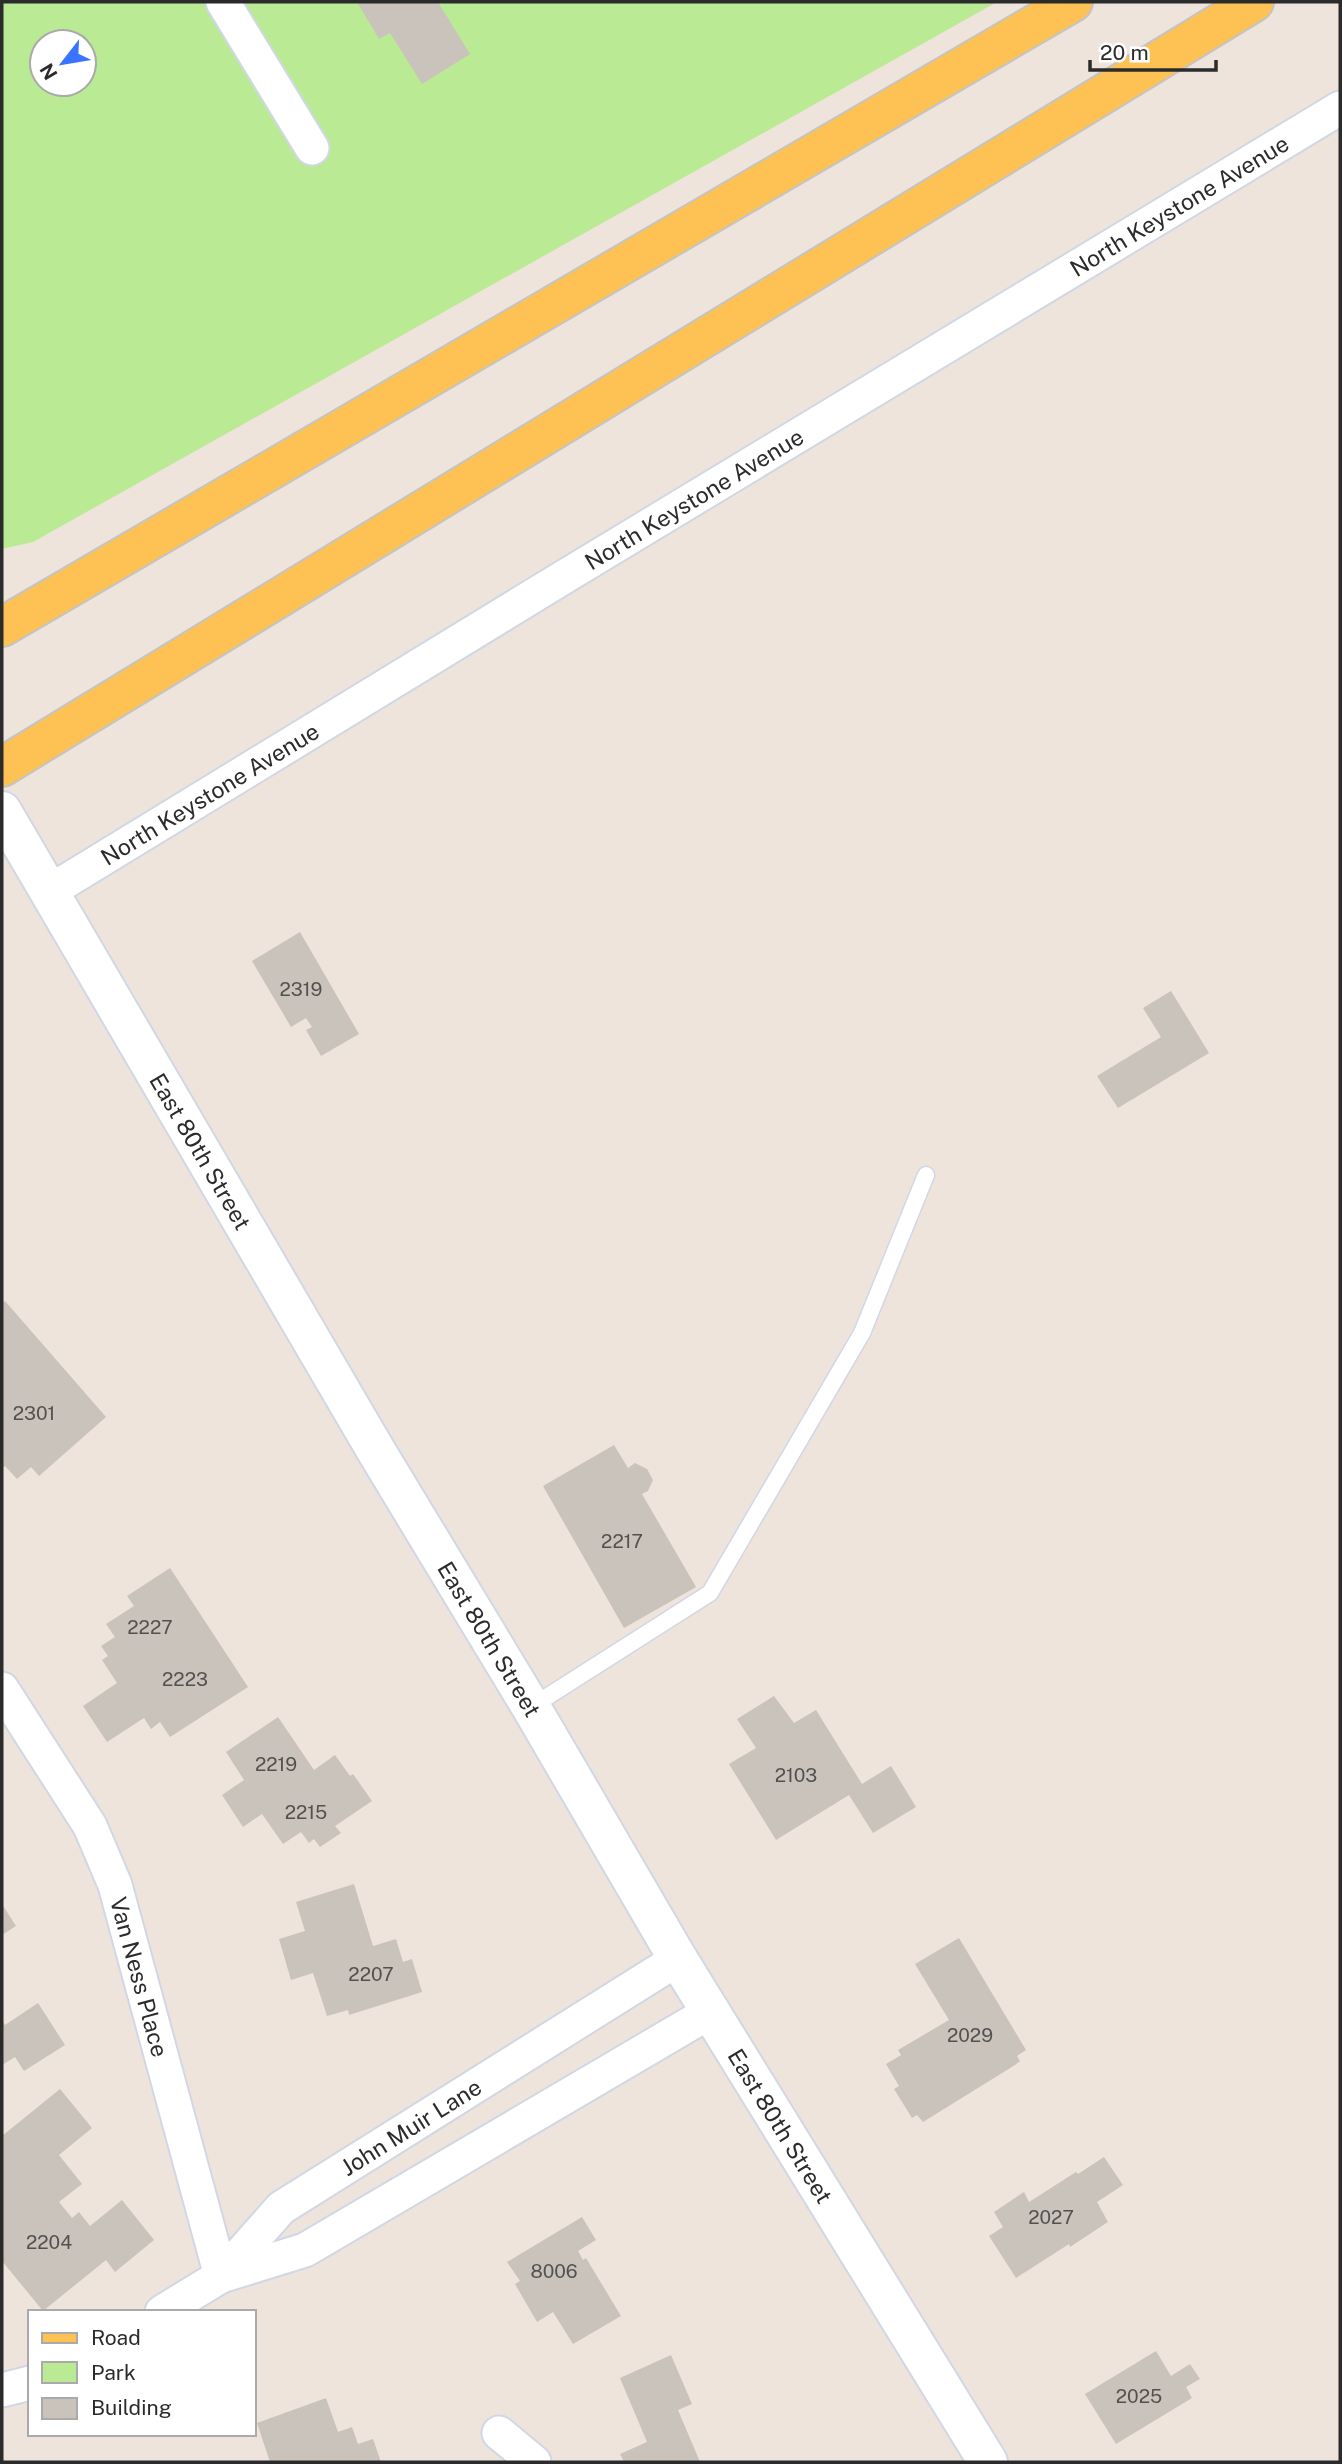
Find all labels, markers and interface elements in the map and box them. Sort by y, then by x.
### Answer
north arrow [28,28,98,98]
scale bar [1090,28,1216,72]
text: 20 m [1100,40,1149,65]
text: N [35,60,62,84]
street label: North Keystone Avenue [1065,129,1293,282]
street label: North Keystone Avenue [580,422,808,575]
street label: North Keystone Avenue [96,717,324,870]
house number: 2319 [280,978,322,1000]
street label: East 80th Street [145,1068,257,1234]
house number: 2301 [13,1402,55,1424]
house number: 2217 [601,1530,643,1552]
street label: East 80th Street [433,1556,547,1721]
house number: 2227 [127,1616,173,1638]
house number: 2223 [162,1668,208,1690]
house number: 2219 [255,1753,297,1775]
house number: 2103 [775,1764,817,1786]
house number: 2215 [285,1801,327,1823]
street label: Van Ness Place [105,1894,174,2060]
house number: 2207 [348,1963,394,1985]
house number: 2029 [947,2024,993,2046]
street label: East 80th Street [723,2043,838,2208]
street label: John Muir Lane [336,2073,486,2181]
house number: 2027 [1028,2206,1074,2228]
house number: 2204 [26,2231,72,2253]
house number: 8006 [530,2260,578,2282]
legend [28,2310,256,2436]
text: Road [91,2325,141,2350]
text: Park [91,2360,136,2385]
house number: 2025 [1116,2385,1162,2407]
text: Building [91,2395,172,2420]

